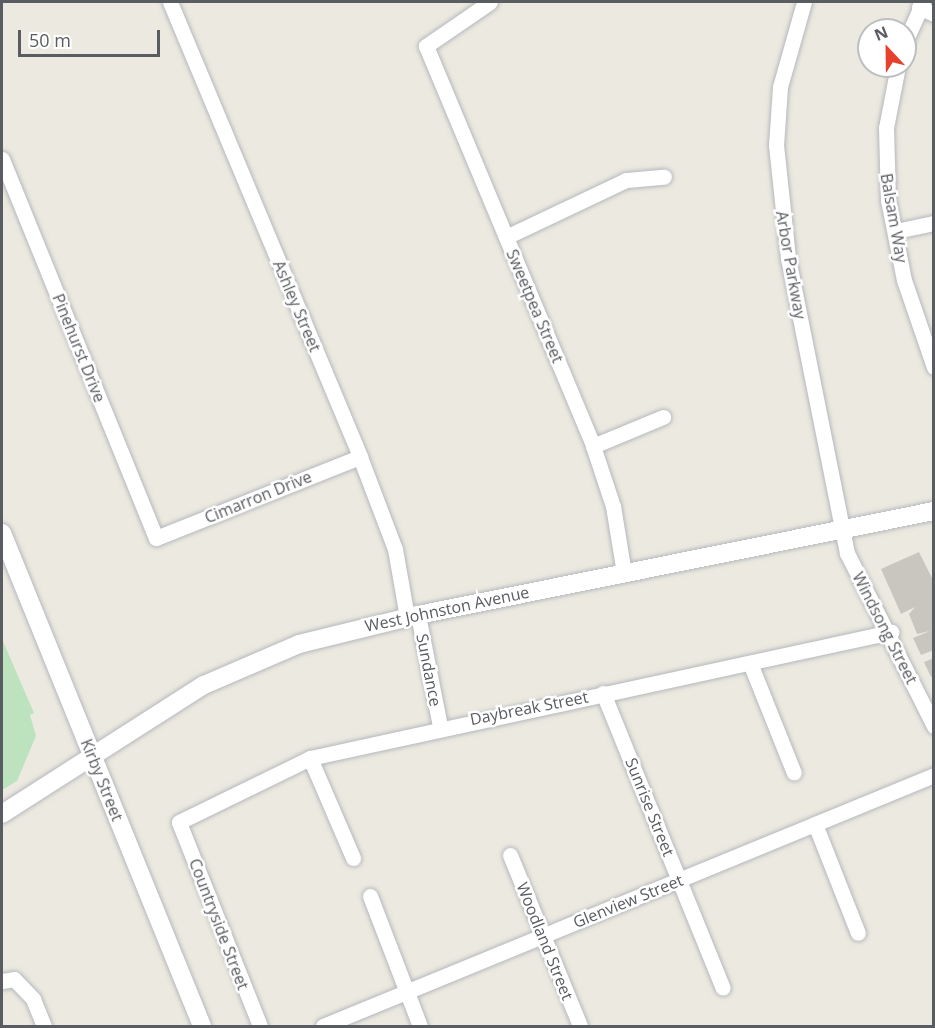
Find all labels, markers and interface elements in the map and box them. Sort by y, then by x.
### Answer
scale bar [21,18,164,56]
north arrow [857,18,917,78]
text: N [871,21,891,46]
text: 50 m [29,28,71,52]
street label: Balsam Way [877,172,911,264]
street label: Arbor Parkway [772,209,810,321]
street label: Sweetpea Street [502,246,568,366]
street label: Ashley Street [269,257,325,355]
street label: Pinehurst Drive [49,291,109,405]
street label: Cimarron Drive [202,467,314,527]
street label: Windsong Street [849,569,921,687]
street label: West Johnston Avenue [363,582,531,636]
street label: Sundance [413,632,445,708]
street label: Daybreak Street [468,687,590,729]
street label: Kirby Street [77,736,127,824]
street label: Sunrise Street [622,755,678,859]
street label: Countryside Street [185,856,253,992]
street label: Glenview Street [570,870,686,932]
street label: Woodland Street [513,879,577,1003]

